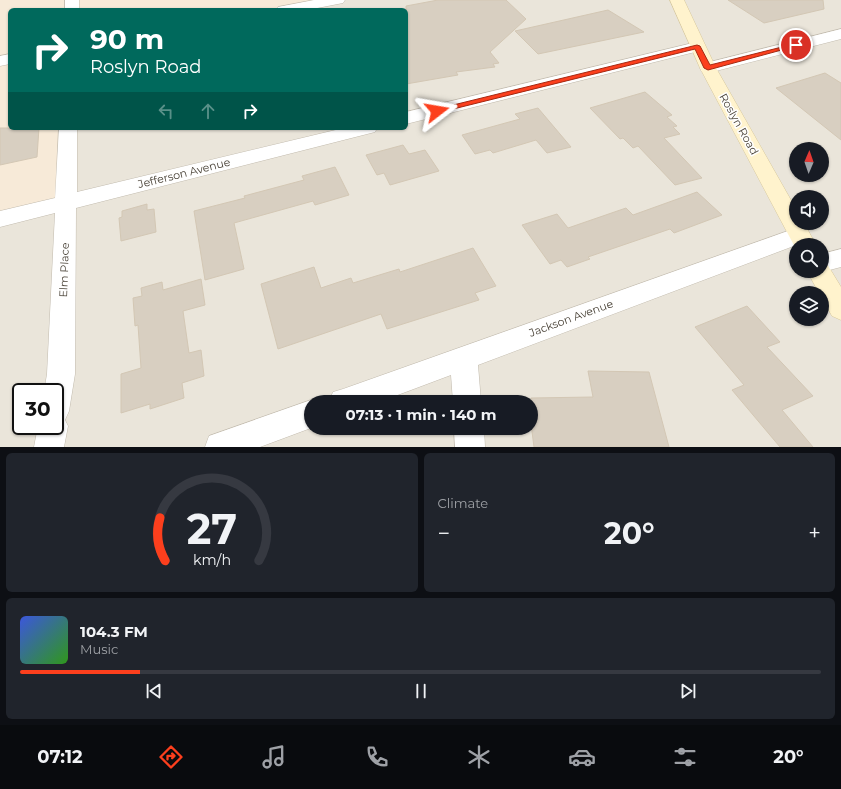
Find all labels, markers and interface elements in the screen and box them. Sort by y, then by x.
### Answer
text: 90 m [90,22,164,56]
icon: right [24,24,76,76]
pin [779,28,813,62]
icon: arrive [785,34,807,56]
text: Roslyn Road [90,56,202,78]
position arrow [416,90,458,132]
street label: Roslyn Road [716,91,762,157]
icon: left [155,100,177,122]
icon: ahead [197,100,219,122]
icon: right [239,100,261,122]
north arrow [789,142,829,182]
map controls [789,142,829,326]
street label: Jefferson Avenue [135,155,232,191]
button: sound [789,190,829,230]
button: search [789,238,829,278]
street label: Elm Place [56,242,72,298]
button: layers [789,286,829,326]
street label: Jackson Avenue [526,296,615,340]
speed limit sign: 30 [12,383,64,435]
text: 07:13 · 1 min · 140 m [346,405,496,424]
text: Climate [438,495,488,511]
text: 27 [187,503,237,553]
text: 20° [604,515,655,552]
text: − [438,520,450,547]
text: + [808,520,821,547]
text: km/h [193,550,231,568]
text: 104.3 FM [80,622,148,641]
text: Music [80,641,118,657]
icon: previous [143,680,165,702]
icon: pause [410,680,432,702]
icon: next [677,680,699,702]
icon: directions [157,743,185,771]
icon: music [260,743,288,771]
icon: phone [363,743,391,771]
icon: climate [465,743,493,771]
icon: car [568,743,596,771]
icon: filters [671,743,699,771]
text: 07:12 [37,746,83,768]
text: 20° [773,746,804,768]

